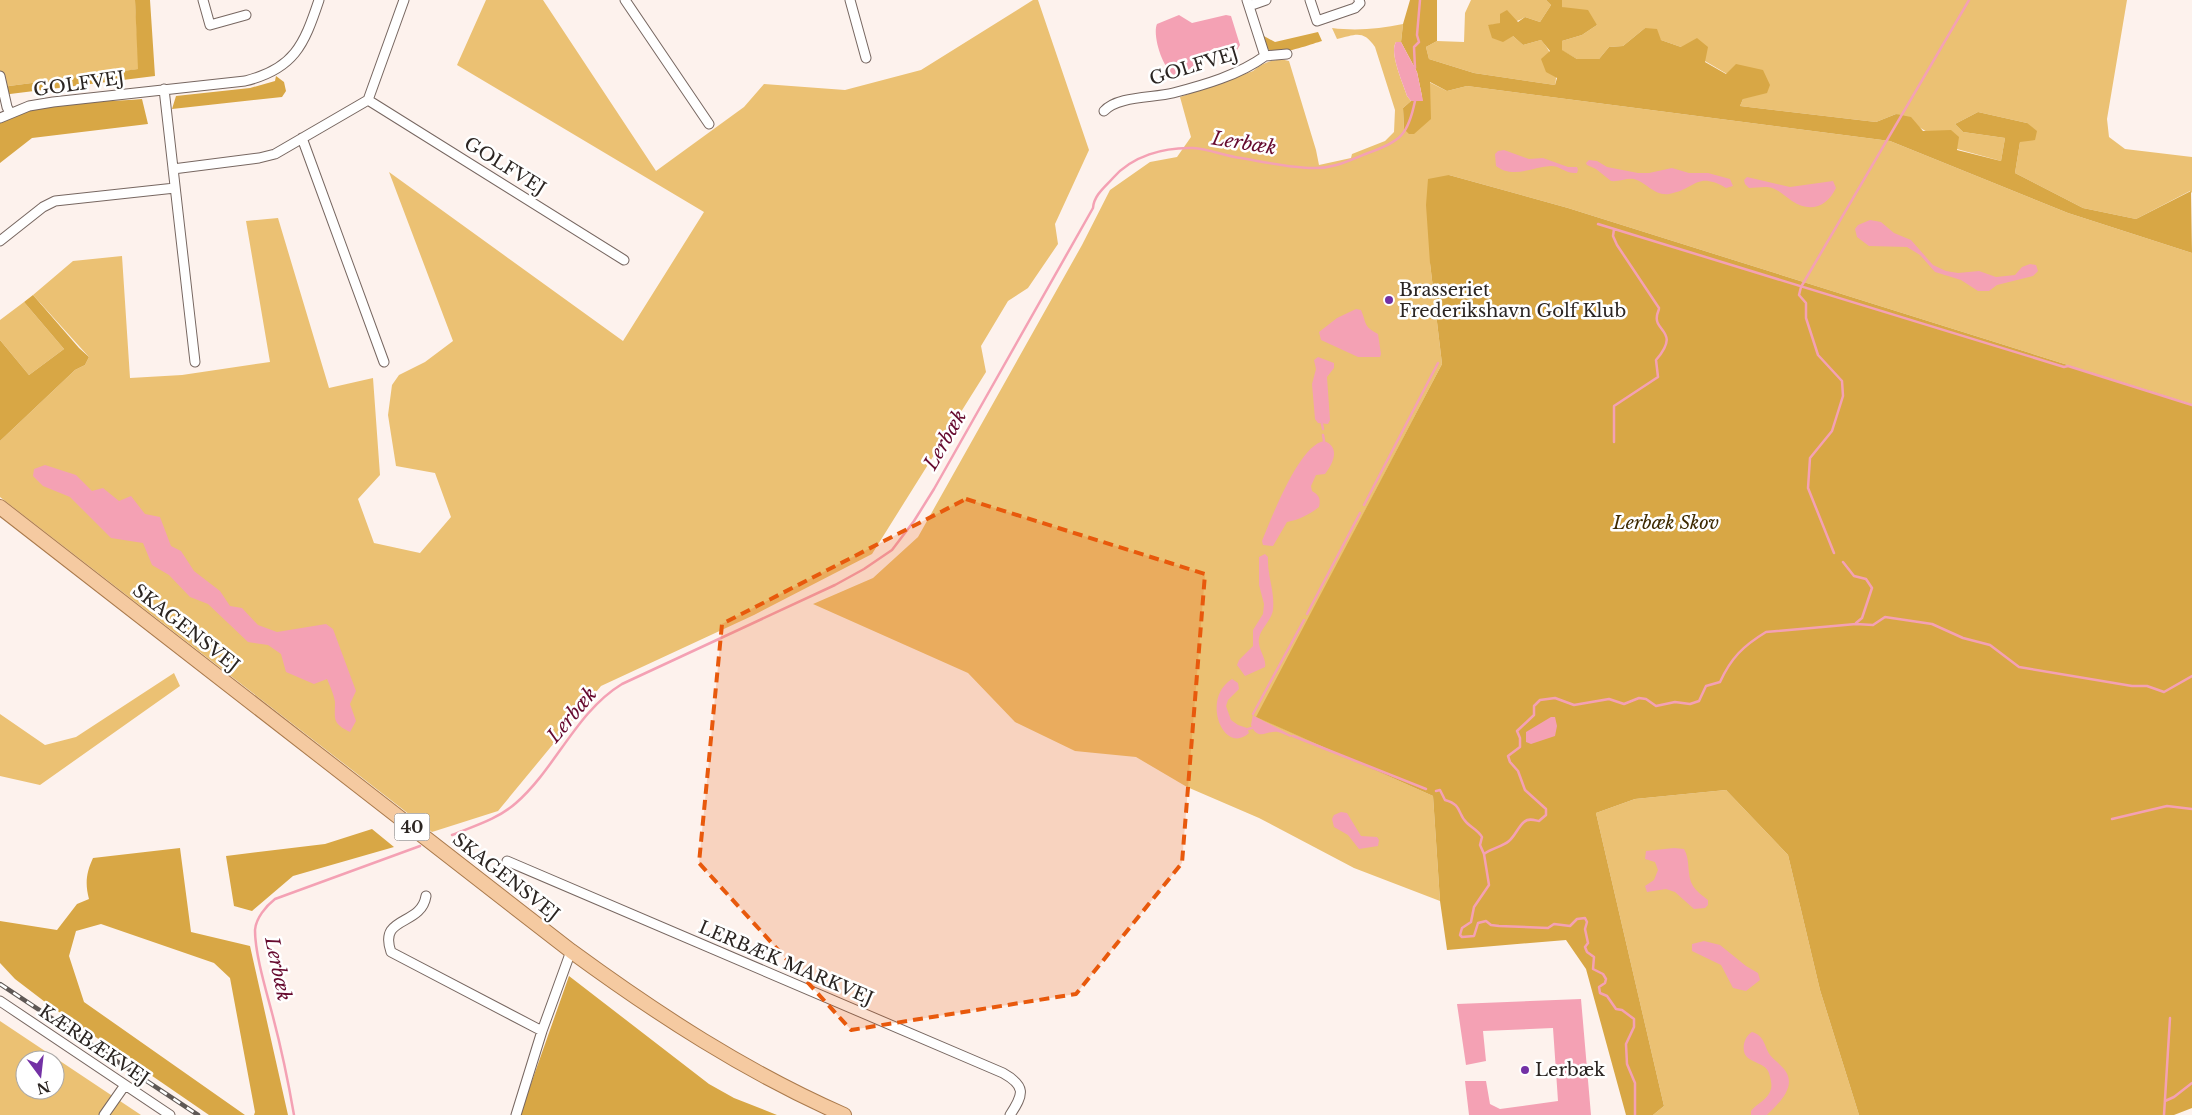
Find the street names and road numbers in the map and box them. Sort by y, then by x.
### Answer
street label: GOLFVEJ [1147,42,1241,90]
street label: GOLFVEJ [32,67,126,101]
street label: GOLFVEJ [460,132,550,200]
street label: SKAGENSVEJ [128,579,244,677]
road number: 40 [394,814,430,840]
street label: SKAGENSVEJ [448,828,564,926]
street label: LERBÆK MARKVEJ [695,916,877,1010]
street label: KÆRBÆKVEJ [35,1000,153,1090]

